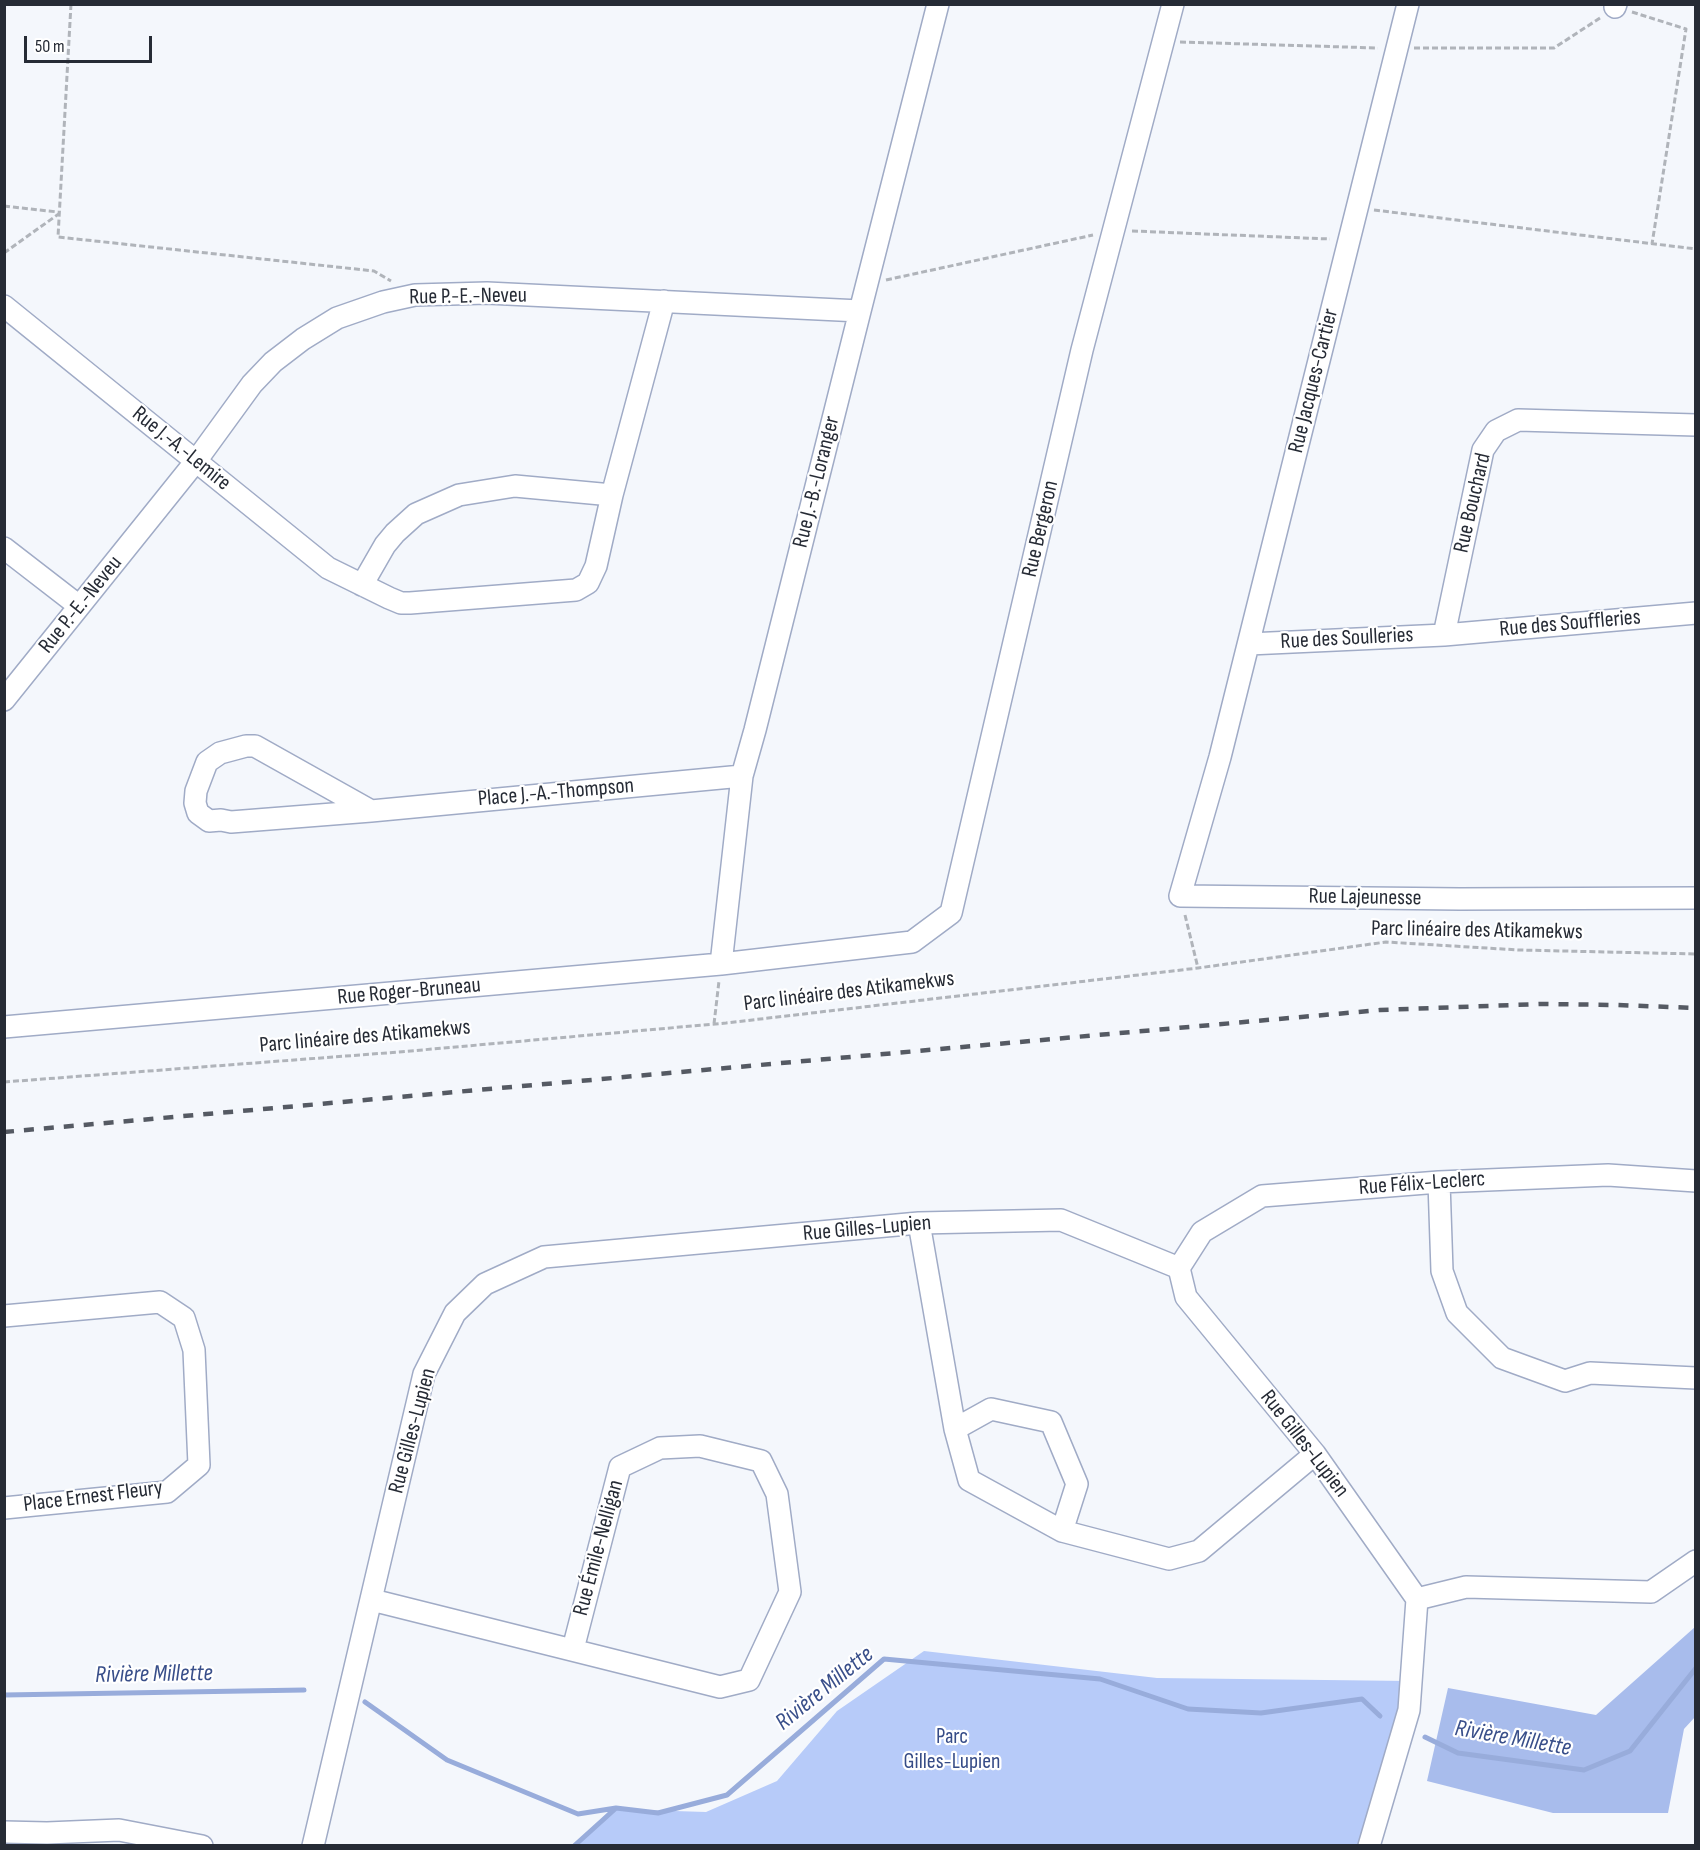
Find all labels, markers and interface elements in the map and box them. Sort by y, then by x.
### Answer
scale bar [27,24,154,62]
text: 50 m [35,36,65,57]
street label: Rue P.-E.-Neveu [409,283,527,311]
street label: Rue Jacques-Cartier [1283,306,1345,456]
street label: Rue J.-A.-Lemire [126,401,236,497]
street label: Rue J.-B.-Loranger [788,413,846,551]
street label: Rue Bouchard [1449,451,1497,555]
street label: Rue Bergeron [1017,478,1065,580]
street label: Rue P.-E.-Neveu [34,551,128,659]
street label: Rue des Souffleries [1498,605,1642,643]
street label: Rue des Soulleries [1280,622,1414,656]
street label: Place J.-A.-Thompson [477,773,635,813]
street label: Rue Lajeunesse [1308,884,1422,912]
street label: Parc linéaire des Atikamekws [1371,916,1583,946]
street label: Parc linéaire des Atikamekws [742,966,956,1018]
street label: Rue Roger-Bruneau [336,973,482,1011]
street label: Parc linéaire des Atikamekws [258,1015,472,1059]
street label: Rue Félix-Leclerc [1358,1166,1486,1202]
street label: Rue Gilles-Lupien [802,1210,932,1248]
street label: Rue Gilles-Lupien [384,1365,442,1497]
street label: Rue Gilles-Lupien [1254,1385,1354,1503]
street label: Place Ernest Fleury [22,1475,164,1519]
street label: Rue Émile-Nelligan [568,1477,630,1619]
water label: Rivière Millette [770,1641,880,1737]
water label: Rivière Millette [95,1660,213,1690]
water label: Rivière Millette [1453,1715,1573,1763]
park label: Parc Gilles-Lupien [904,1724,1000,1776]

